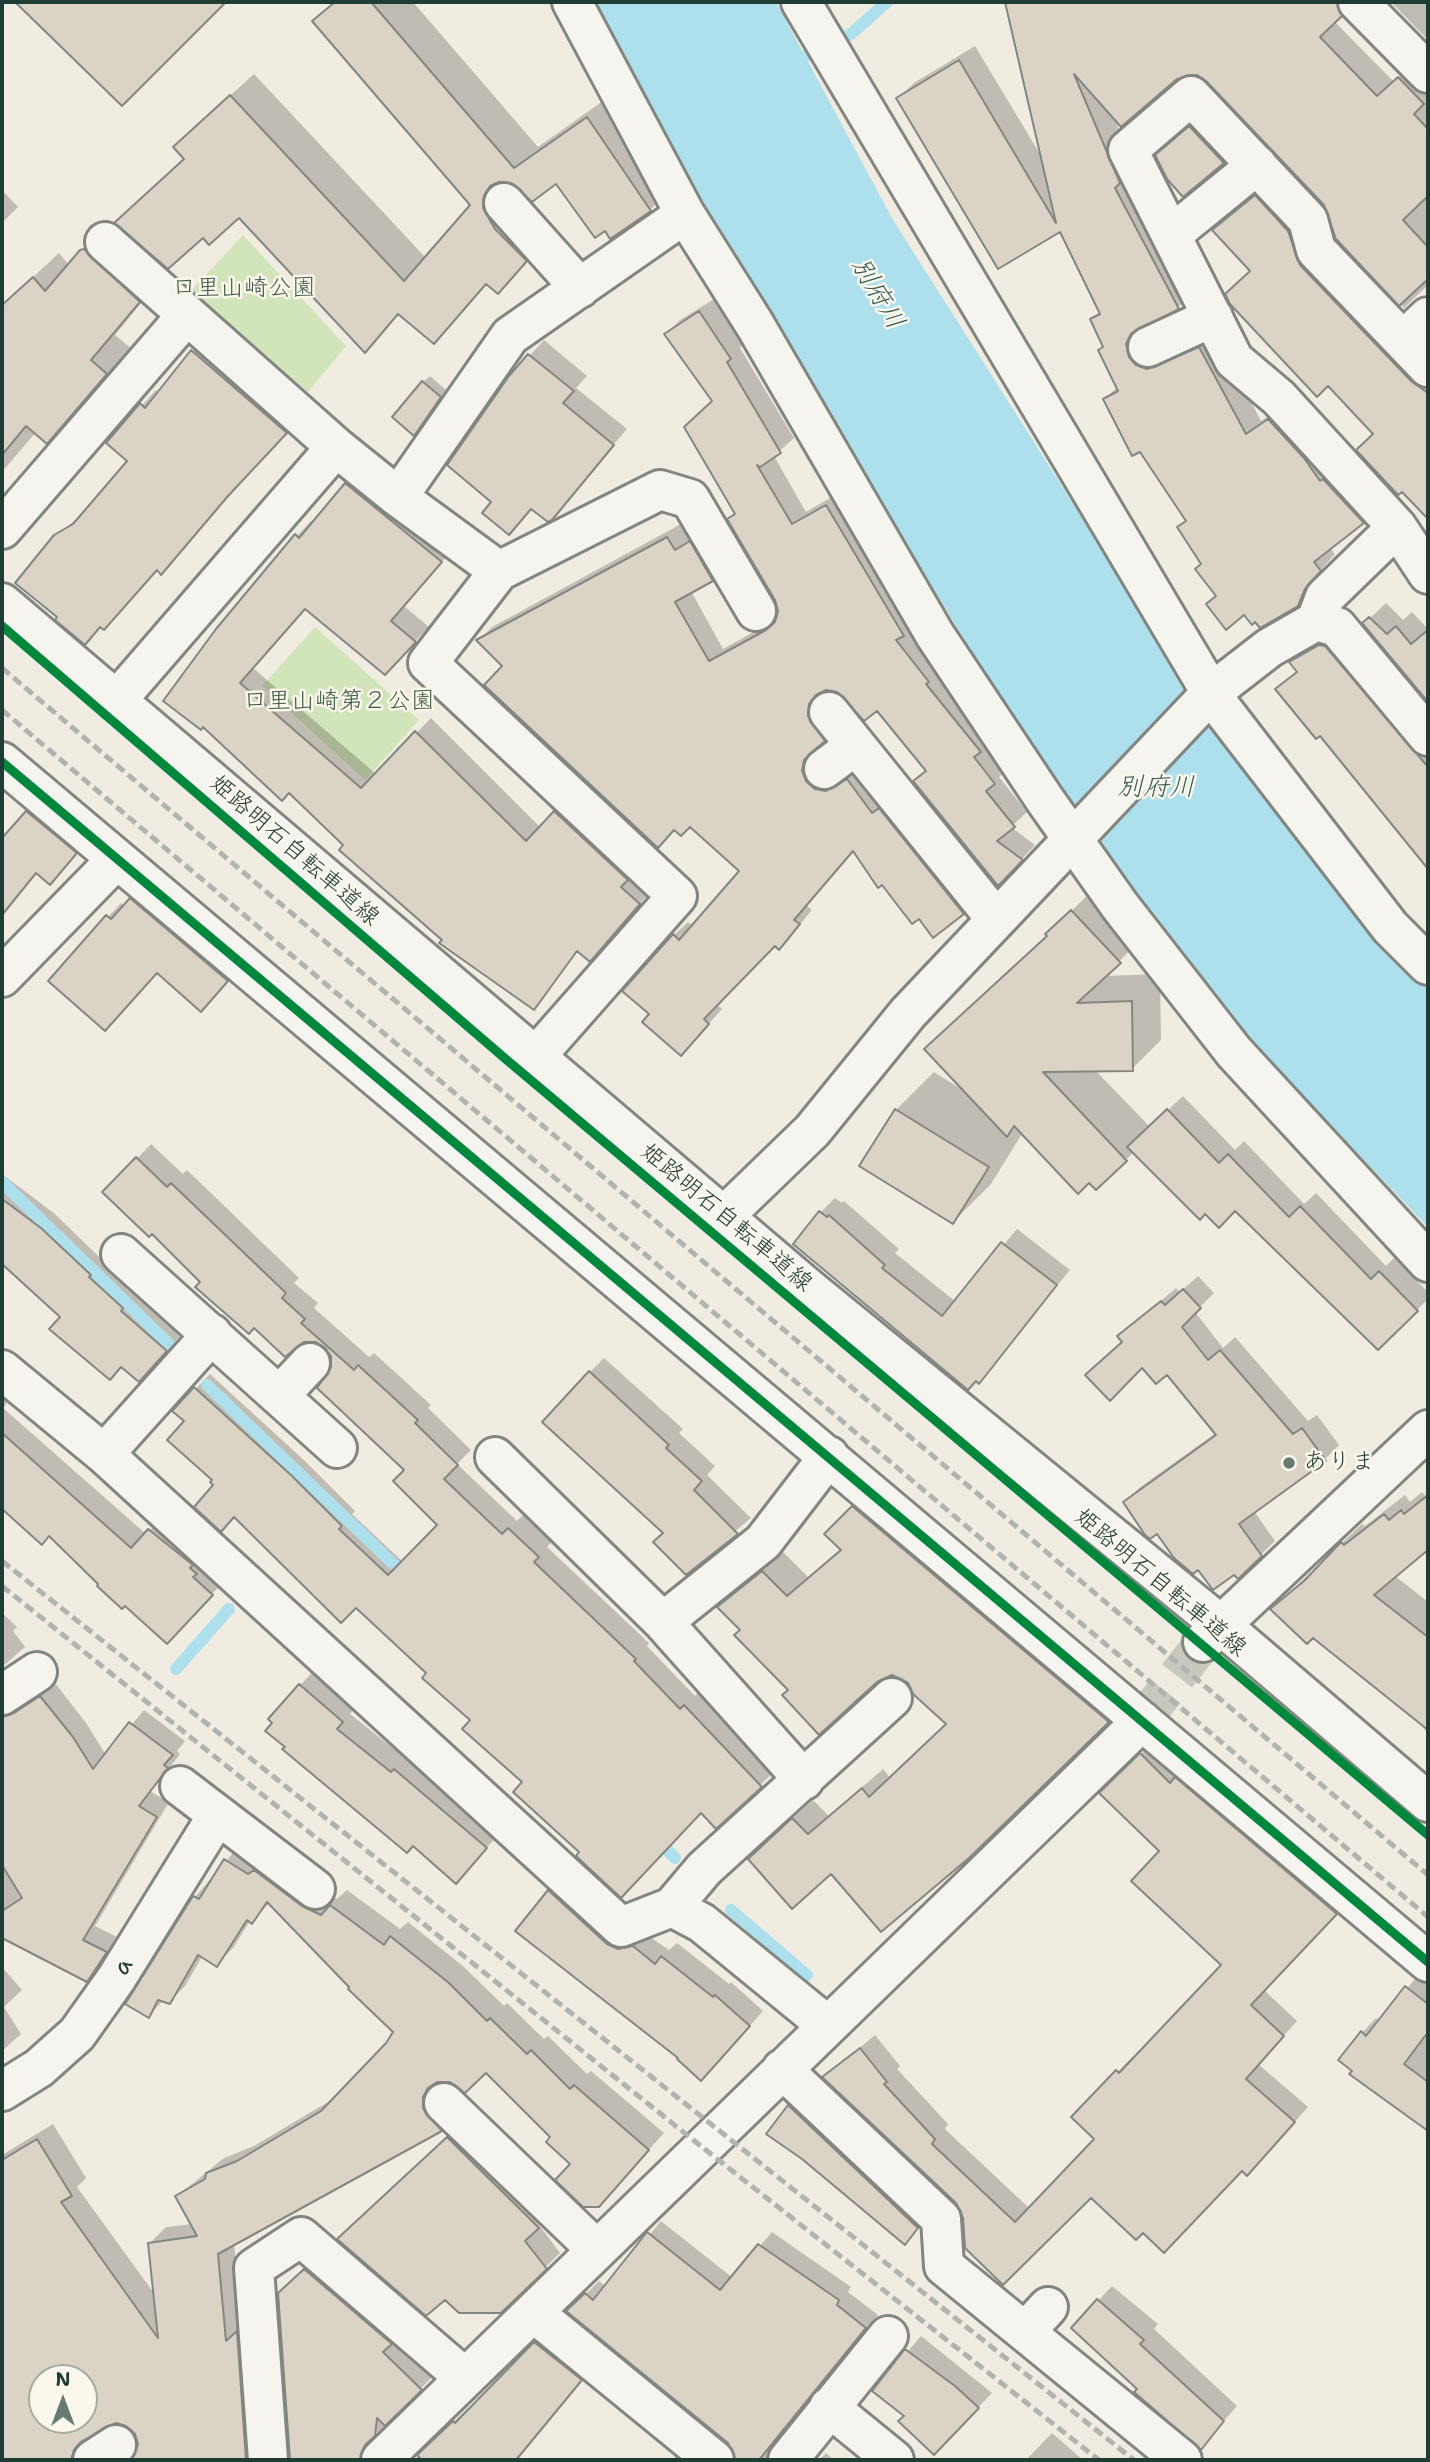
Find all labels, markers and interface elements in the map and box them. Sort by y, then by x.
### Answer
water label: 別府川 [844,253,910,335]
park label: 口里山崎公園 [172,275,316,303]
park label: 口里山崎第２公園 [243,688,435,716]
street label: 姫路明石自転車道線 [203,769,385,933]
water label: 別府川 [1117,772,1195,804]
street label: 姫路明石自転車道線 [634,1138,818,1298]
place label: ありま [1303,1449,1375,1477]
marker: ありま [1281,1455,1297,1471]
street label: 姫路明石自転車道線 [1068,1503,1252,1663]
street label: a [108,1953,140,1981]
north arrow [28,2364,98,2434]
text: N [55,2367,71,2392]

